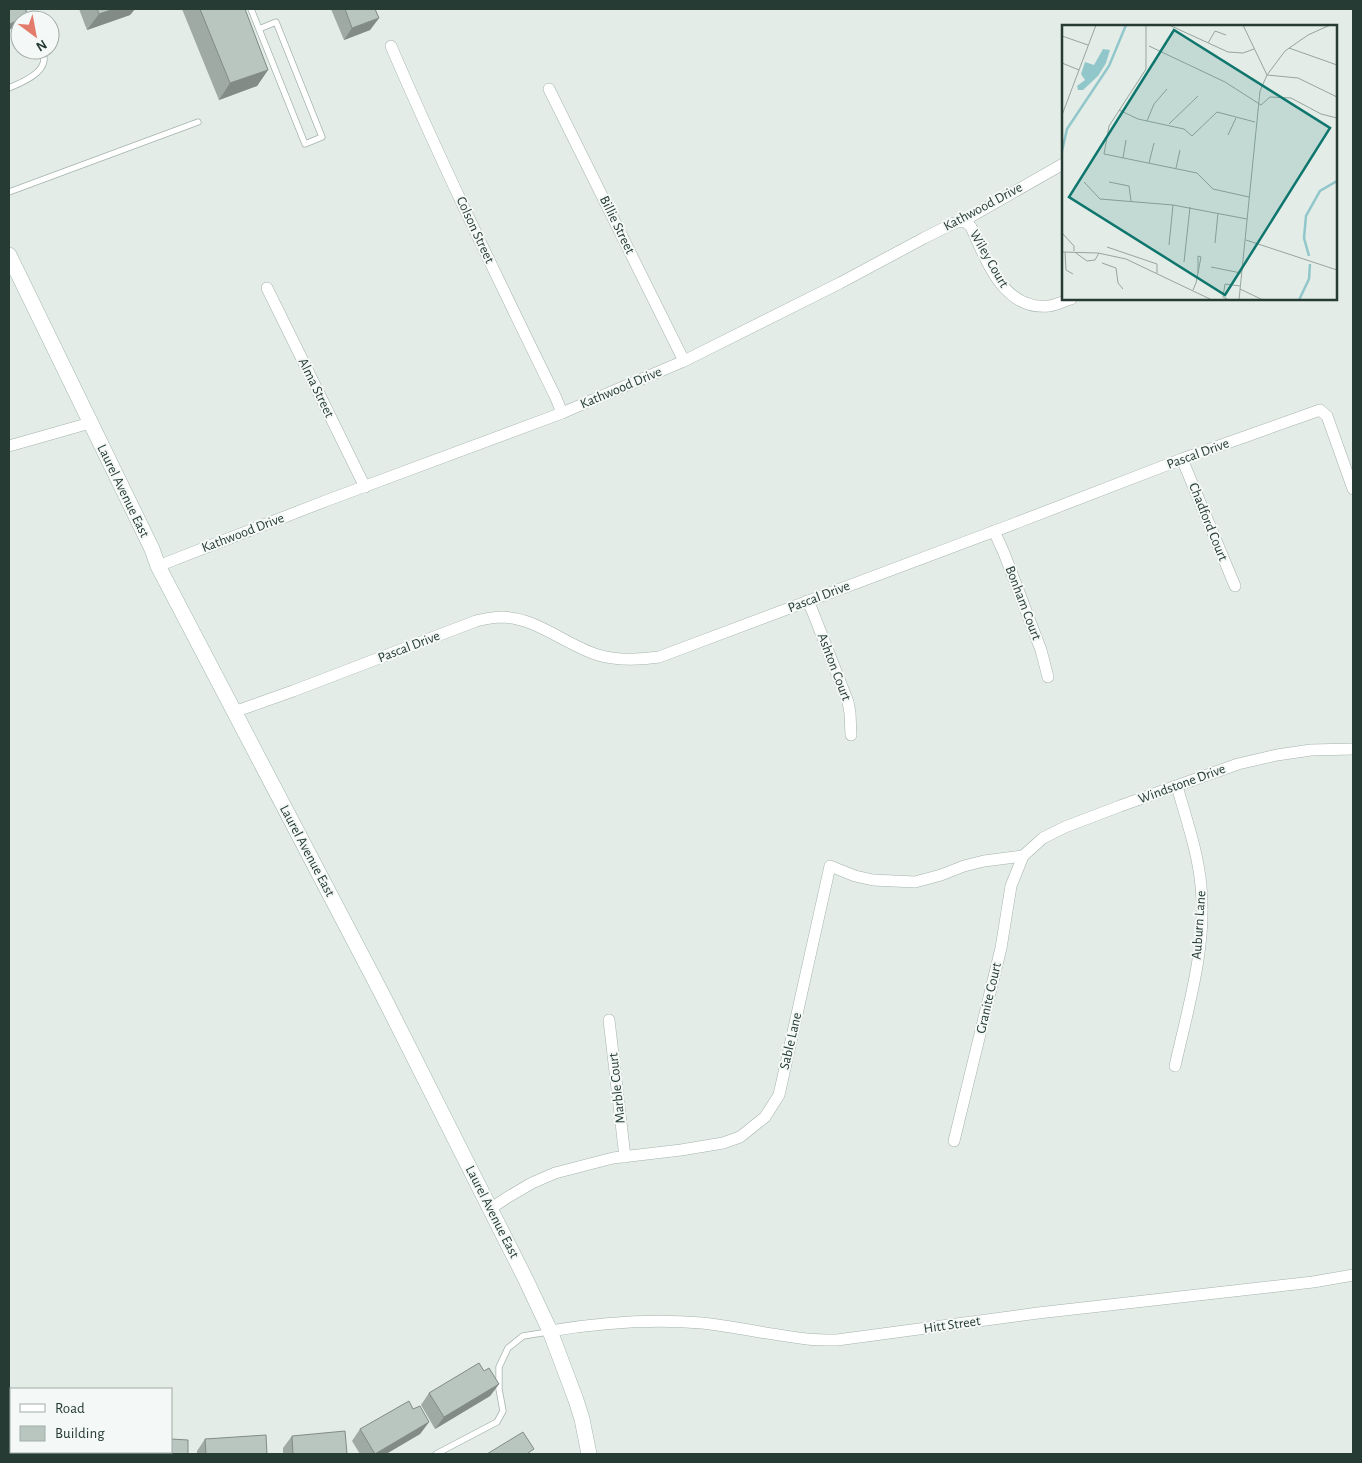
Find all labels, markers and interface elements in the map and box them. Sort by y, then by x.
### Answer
north arrow [10,10,60,60]
inset map [1062,25,1337,300]
text: N [34,37,49,54]
street label: Kathwood Drive [941,180,1025,234]
street label: Billie Street [597,194,637,257]
street label: Colson Street [453,195,497,266]
street label: Wiley Court [967,228,1011,291]
street label: Alma Street [296,356,337,421]
street label: Kathwood Drive [578,365,664,411]
street label: Pascal Drive [1165,436,1231,472]
street label: Laurel Avenue East [94,442,152,540]
street label: Chadford Court [1186,481,1230,564]
street label: Kathwood Drive [200,511,286,555]
street label: Bonham Court [1002,564,1044,643]
street label: Pascal Drive [786,579,852,615]
street label: Pascal Drive [376,629,442,665]
street label: Ashton Court [815,631,853,703]
street label: Windstone Drive [1137,762,1227,806]
street label: Laurel Avenue East [277,803,337,900]
street label: Auburn Lane [1190,890,1208,960]
street label: Granite Court [974,961,1004,1035]
street label: Sable Lane [778,1011,804,1071]
street label: Marble Court [606,1051,628,1124]
street label: Laurel Avenue East [463,1163,522,1261]
street label: Hitt Street [923,1314,982,1336]
legend [10,1388,172,1453]
text: Road [55,1401,85,1416]
text: Building [55,1426,105,1441]

